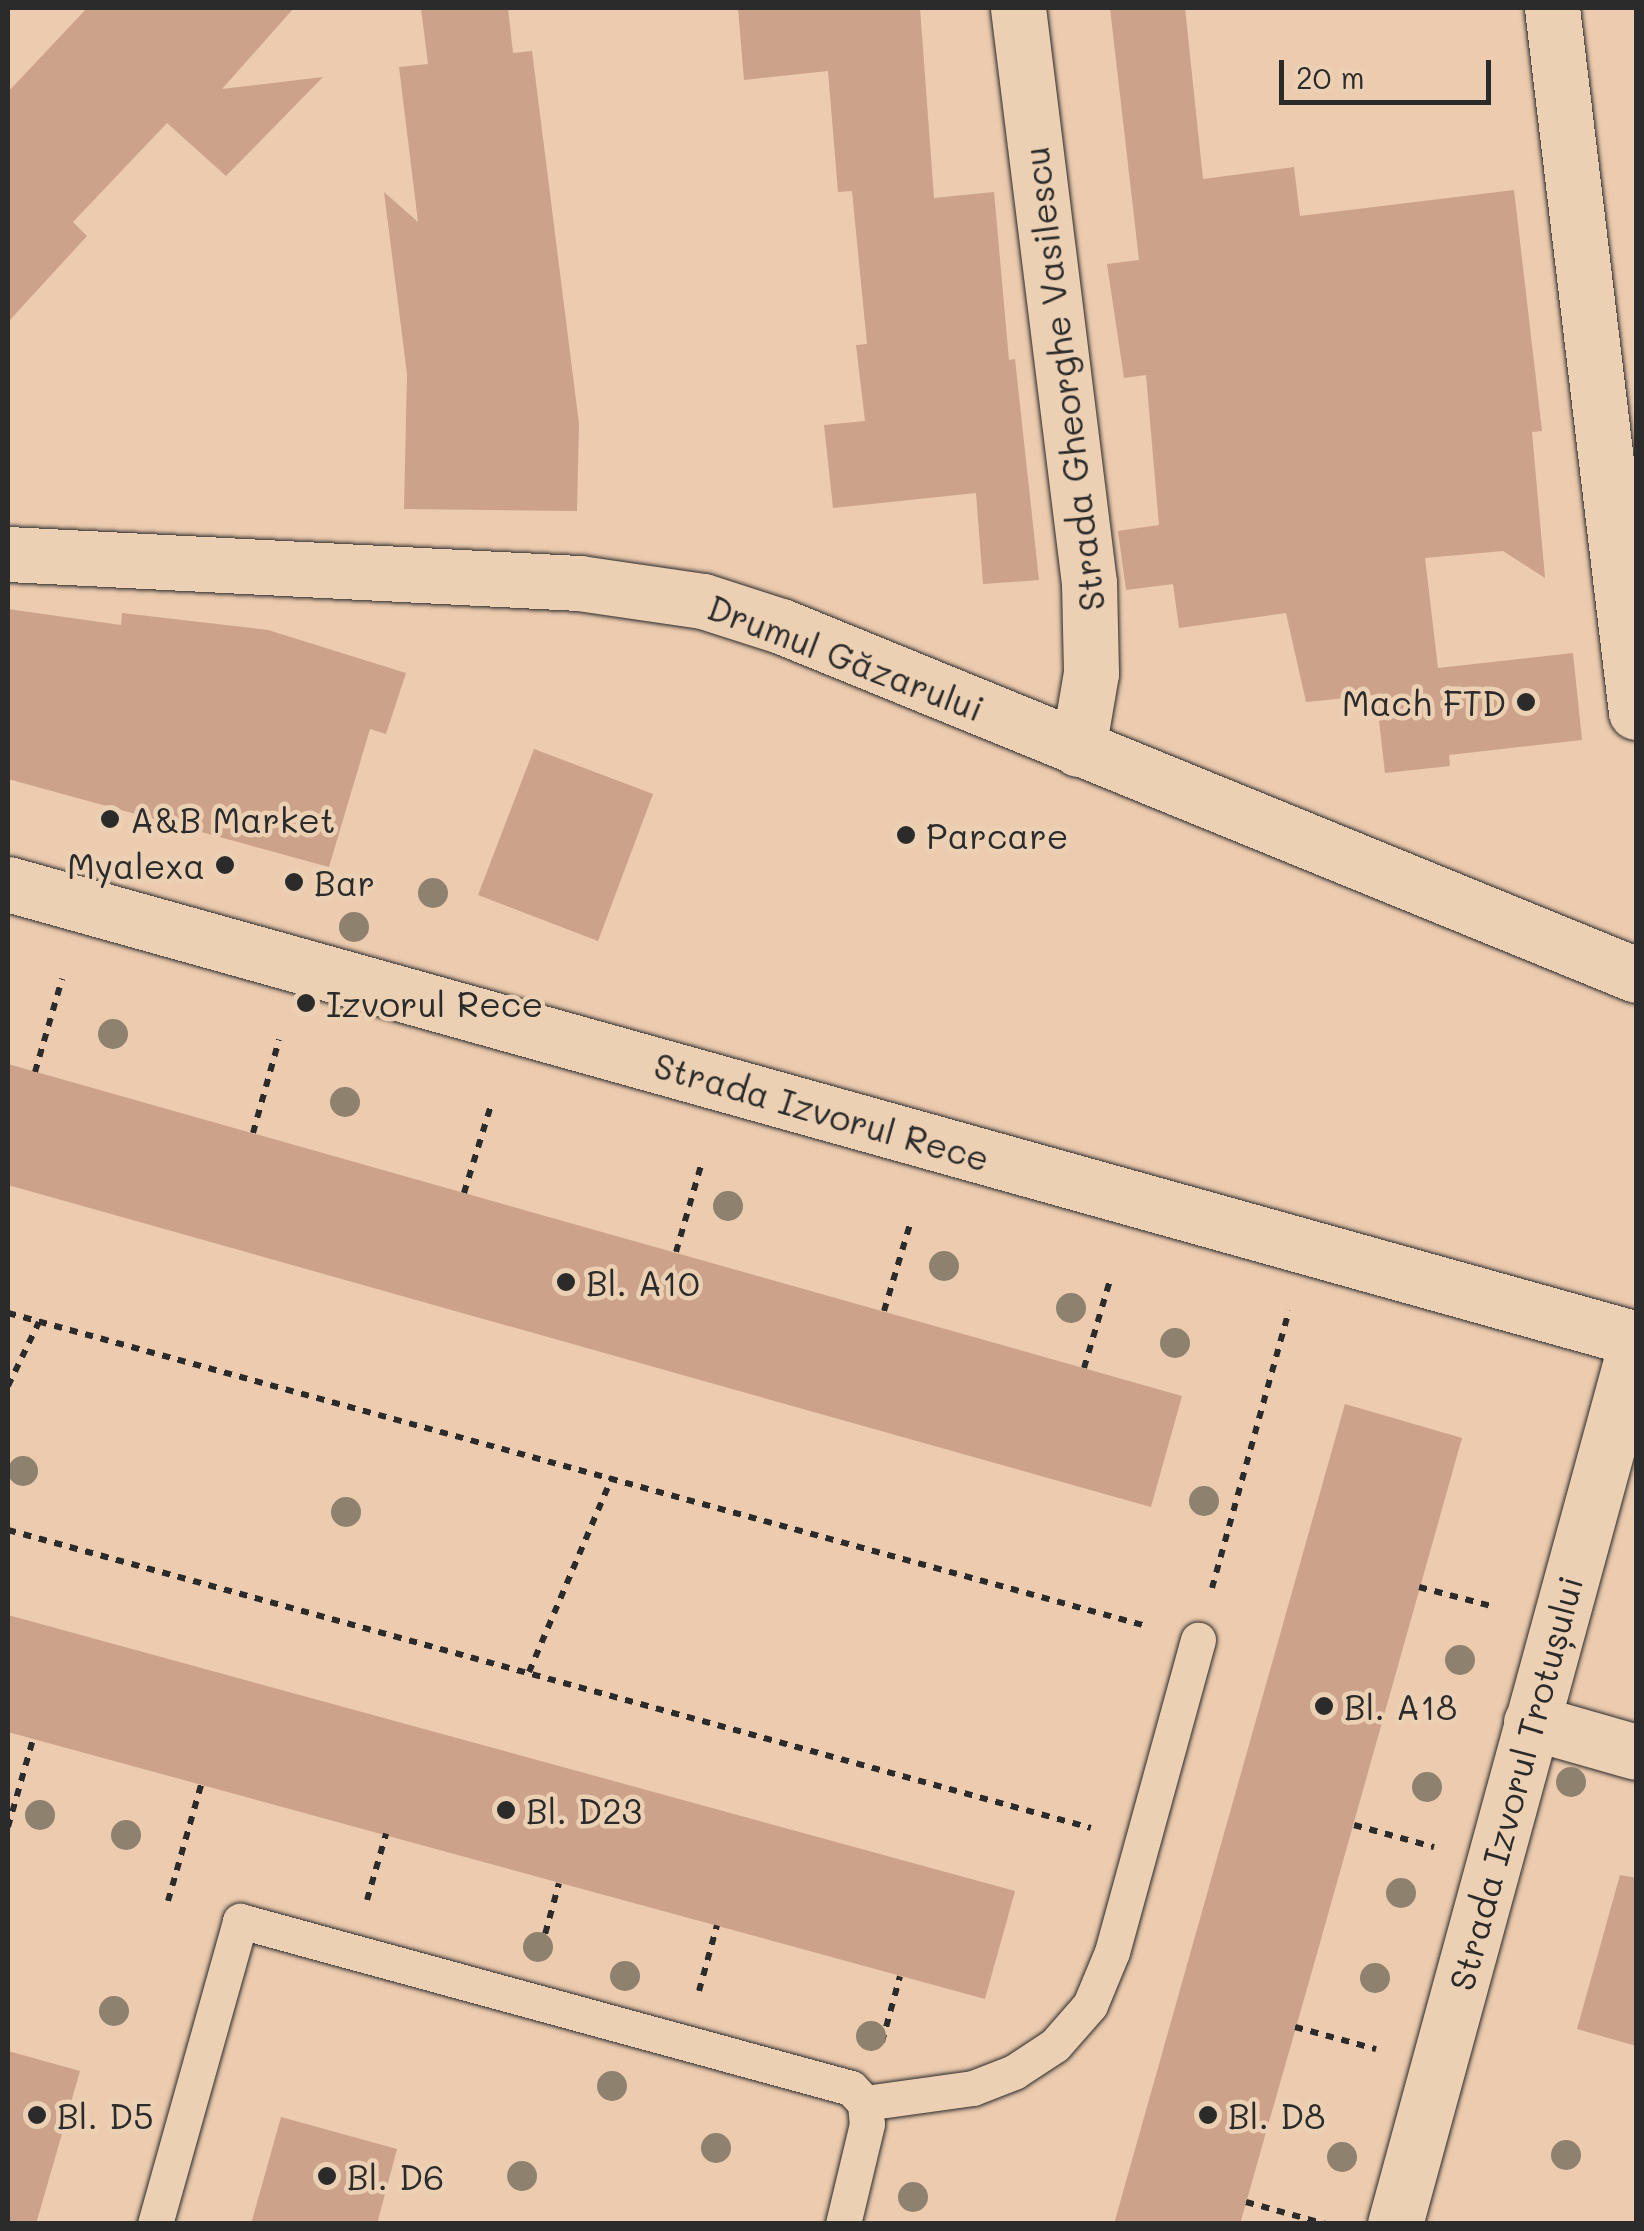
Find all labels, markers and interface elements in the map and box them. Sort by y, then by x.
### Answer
scale bar [1284,40,1496,102]
text: 20 m [1296,57,1365,97]
street label: Strada Gheorghe Vasilescu [1014,144,1112,614]
street label: Drumul Găzarului [702,585,990,729]
place label: Mach FTD [1342,681,1506,723]
marker: Mach FTD [1515,691,1537,713]
place label: A&B Market [130,798,335,840]
marker: A&B Market [99,808,121,830]
place label: Parcare [926,814,1068,856]
marker: Parcare [895,824,917,846]
place label: Myalexa [67,844,205,886]
marker: Myalexa [214,854,236,876]
place label: Bar [314,861,375,903]
marker: Bar [283,871,305,893]
place label: Izvorul Rece [326,982,543,1024]
marker: Izvorul Rece [295,992,317,1014]
street label: Strada Izvorul Rece [650,1043,994,1179]
place label: Bl. A10 [586,1261,700,1303]
marker: Bl. A10 [555,1271,577,1293]
street label: Strada Izvorul Trotușului [1439,1571,1591,1995]
place label: Bl. A18 [1344,1685,1457,1727]
marker: Bl. A18 [1313,1695,1335,1717]
place label: Bl. D23 [526,1789,642,1831]
marker: Bl. D23 [495,1799,517,1821]
place label: Bl. D5 [57,2094,154,2136]
place label: Bl. D8 [1228,2094,1325,2136]
marker: Bl. D5 [26,2104,48,2126]
marker: Bl. D8 [1197,2104,1219,2126]
place label: Bl. D6 [347,2155,444,2197]
marker: Bl. D6 [316,2165,338,2187]

